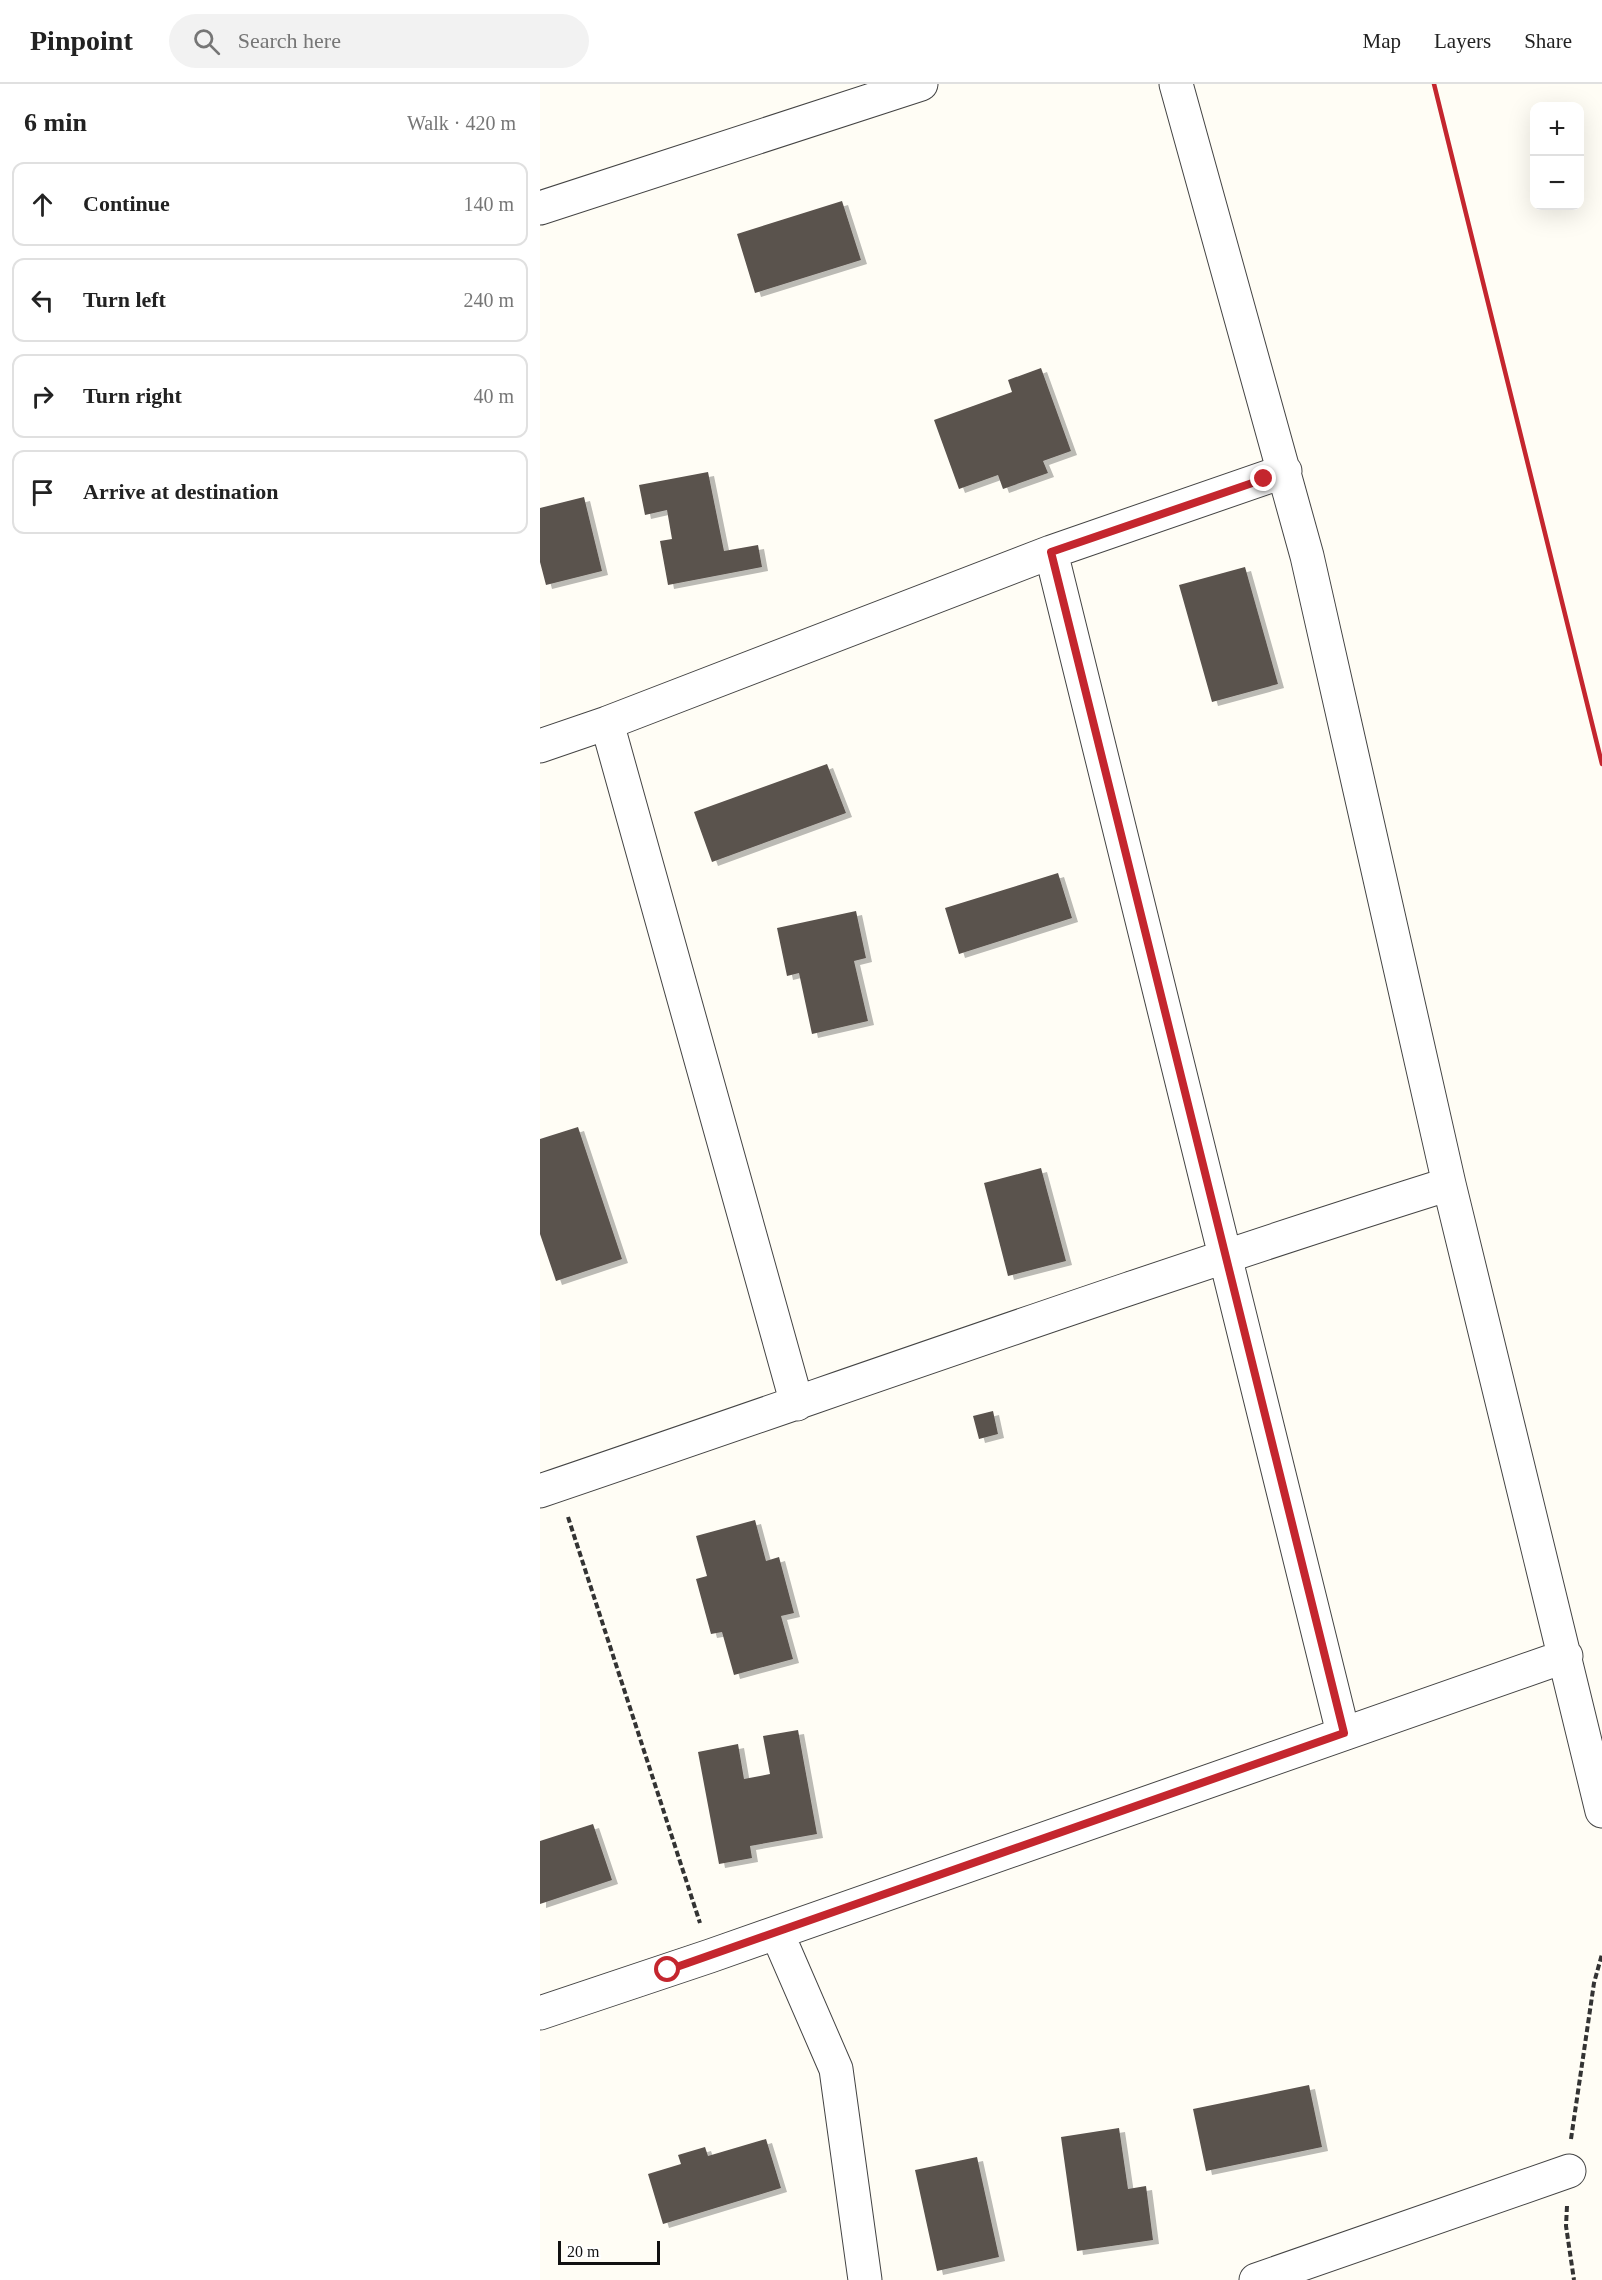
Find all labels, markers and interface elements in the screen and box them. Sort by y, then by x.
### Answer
search box [169,14,589,68]
text: Pinpoint [30,25,133,56]
icon: search [190,25,223,58]
text: Search here [238,28,341,53]
text: Map [1363,29,1401,53]
text: Layers [1434,29,1491,53]
text: Share [1524,29,1572,53]
map controls [1530,102,1584,210]
button: + [1530,102,1584,156]
text: 6 min [24,108,87,137]
text: Walk · 420 m [407,112,516,134]
button: − [1530,156,1584,210]
icon: ahead [26,188,59,221]
text: Continue [83,191,170,216]
text: 140 m [463,193,514,215]
icon: left [26,284,59,317]
text: Turn left [83,287,166,312]
text: 240 m [463,289,514,311]
icon: right [26,380,59,413]
text: Turn right [83,383,182,408]
text: 40 m [473,385,514,407]
route end [1250,465,1276,491]
icon: arrive [26,476,59,509]
text: Arrive at destination [83,479,279,504]
route start [654,1956,680,1982]
scale bar [558,2238,660,2266]
text: 20 m [567,2243,599,2260]

